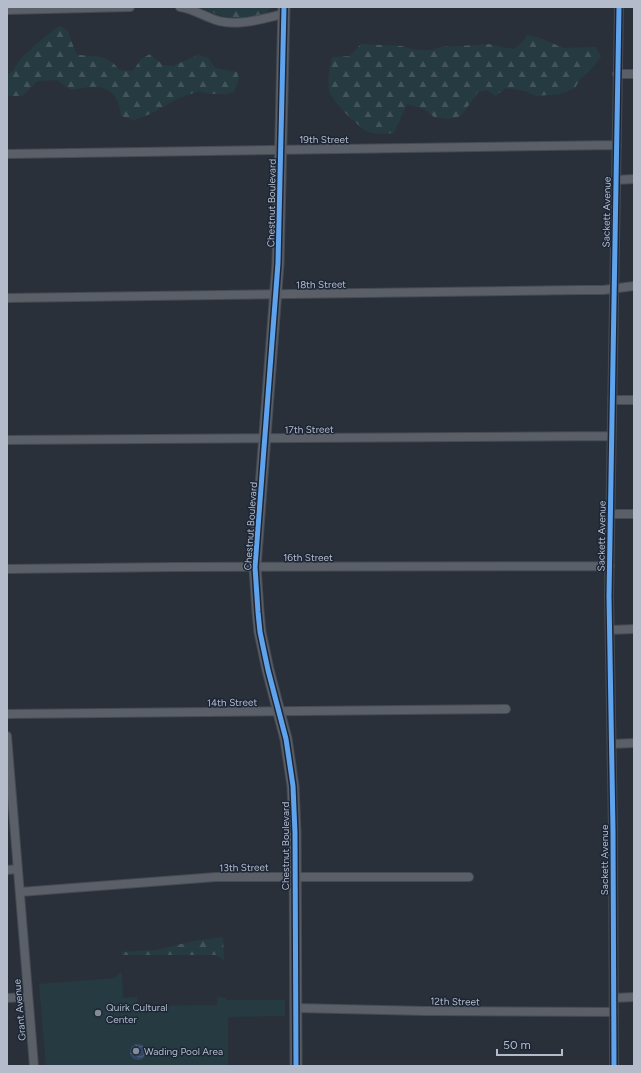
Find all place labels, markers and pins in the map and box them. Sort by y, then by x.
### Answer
place label: Quirk Cultural Center [106,1001,167,1026]
marker: Quirk Cultural Center [93,1008,103,1018]
place label: Wading Pool Area [144,1045,223,1058]
marker: Wading Pool Area [131,1046,141,1056]

